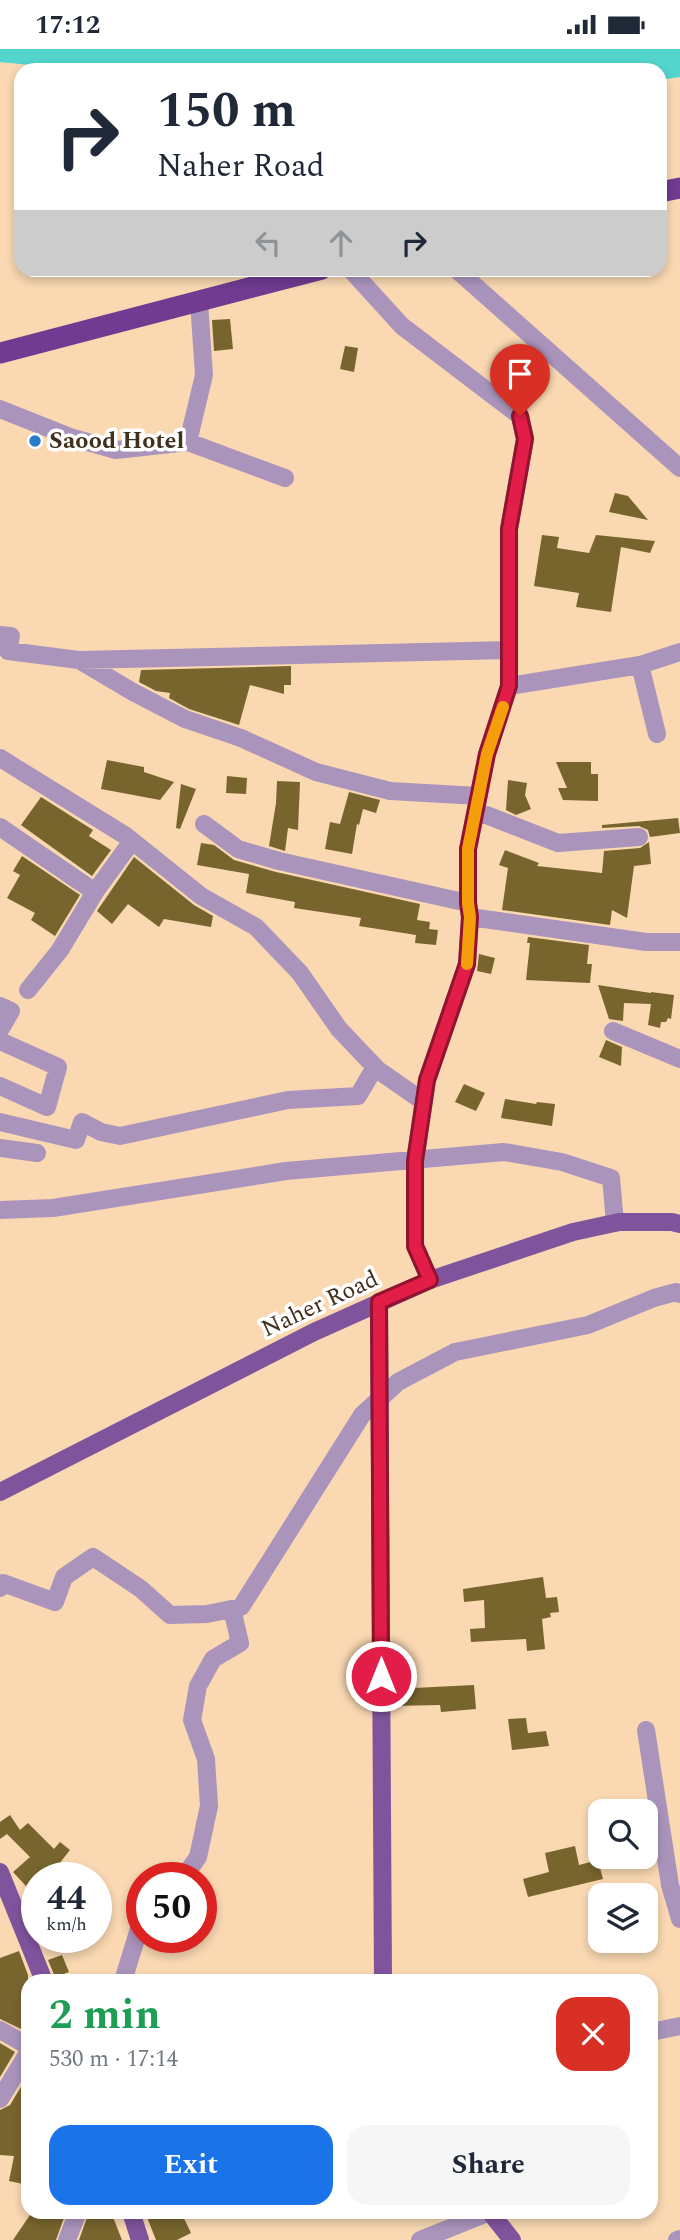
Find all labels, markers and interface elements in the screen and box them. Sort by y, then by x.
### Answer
text: 17:12 [35,5,100,45]
text: 150 m [157,74,296,149]
icon: right [42,91,133,182]
text: Naher Road [157,142,325,191]
icon: left [249,224,287,262]
icon: ahead [322,224,360,262]
icon: right [395,224,433,262]
pin [490,344,550,416]
icon: arrive [501,355,539,393]
place label: Saood Hotel [49,423,184,459]
marker: Saood Hotel [27,433,43,449]
street label: Naher Road [255,1261,385,1347]
position arrow [344,1639,418,1713]
map controls [588,1799,658,1953]
button: search [588,1799,658,1869]
speed limit sign: 50 [126,1862,217,1953]
text: 44 [47,1872,86,1925]
button: layers [588,1883,658,1953]
text: km/h [46,1911,87,1938]
text: 2 min [49,1984,161,2047]
button: close [556,1997,630,2071]
text: 530 m · 17:14 [49,2042,178,2077]
button: Exit [49,2125,333,2205]
button: Share [347,2125,630,2205]

